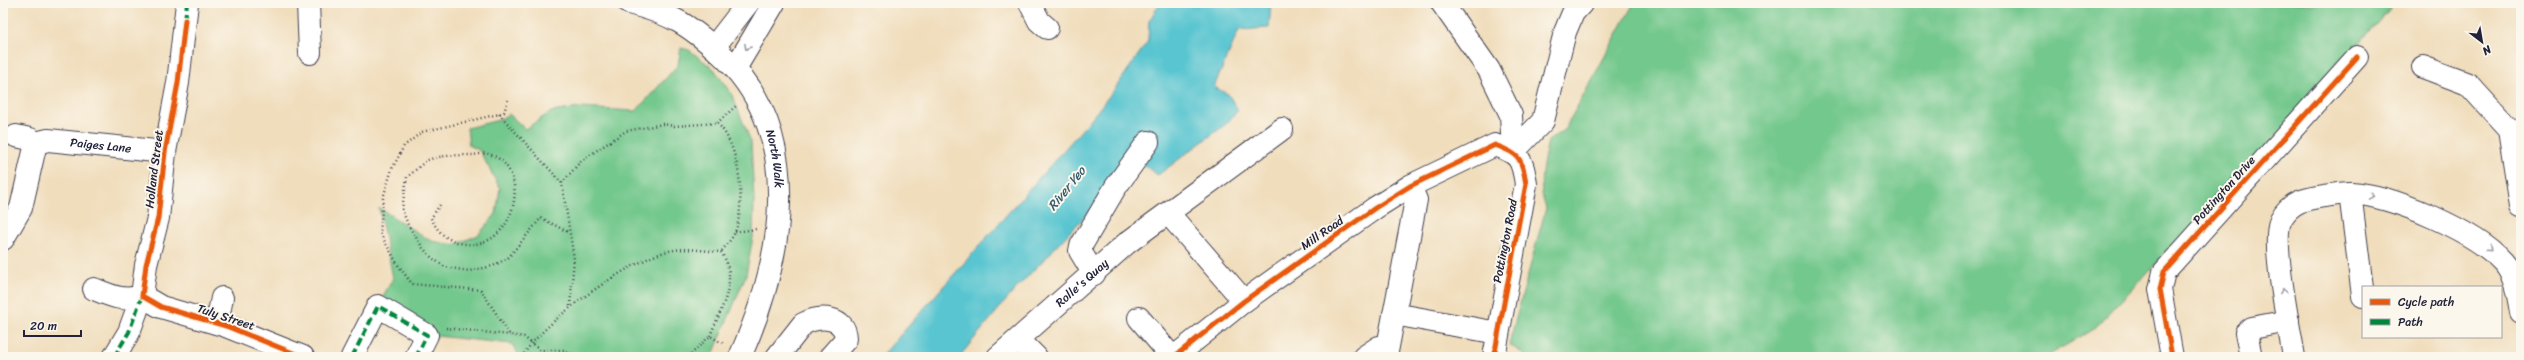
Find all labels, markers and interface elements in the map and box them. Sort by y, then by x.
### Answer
north arrow [2462,22,2502,62]
text: N [2478,40,2496,60]
one-way arrow [745,43,752,50]
street label: North Walk [759,126,790,189]
street label: Holland Street [138,129,170,209]
street label: Paiges Lane [69,131,132,159]
street label: Pottington Drive [2187,150,2261,230]
water label: River Yeo [1041,160,1092,216]
one-way arrow [2368,191,2374,200]
street label: Pottington Road [1486,196,1524,285]
street label: Mill Road [1296,210,1349,256]
one-way arrow [2484,245,2492,252]
street label: Rolle's Quay [1050,252,1114,313]
legend [2362,286,2502,338]
one-way arrow [2279,288,2288,294]
text: Cycle path [2398,291,2454,313]
street label: Tuly Street [194,297,258,337]
text: Path [2398,311,2423,333]
scale bar [24,312,81,338]
text: 20 m [30,315,57,337]

